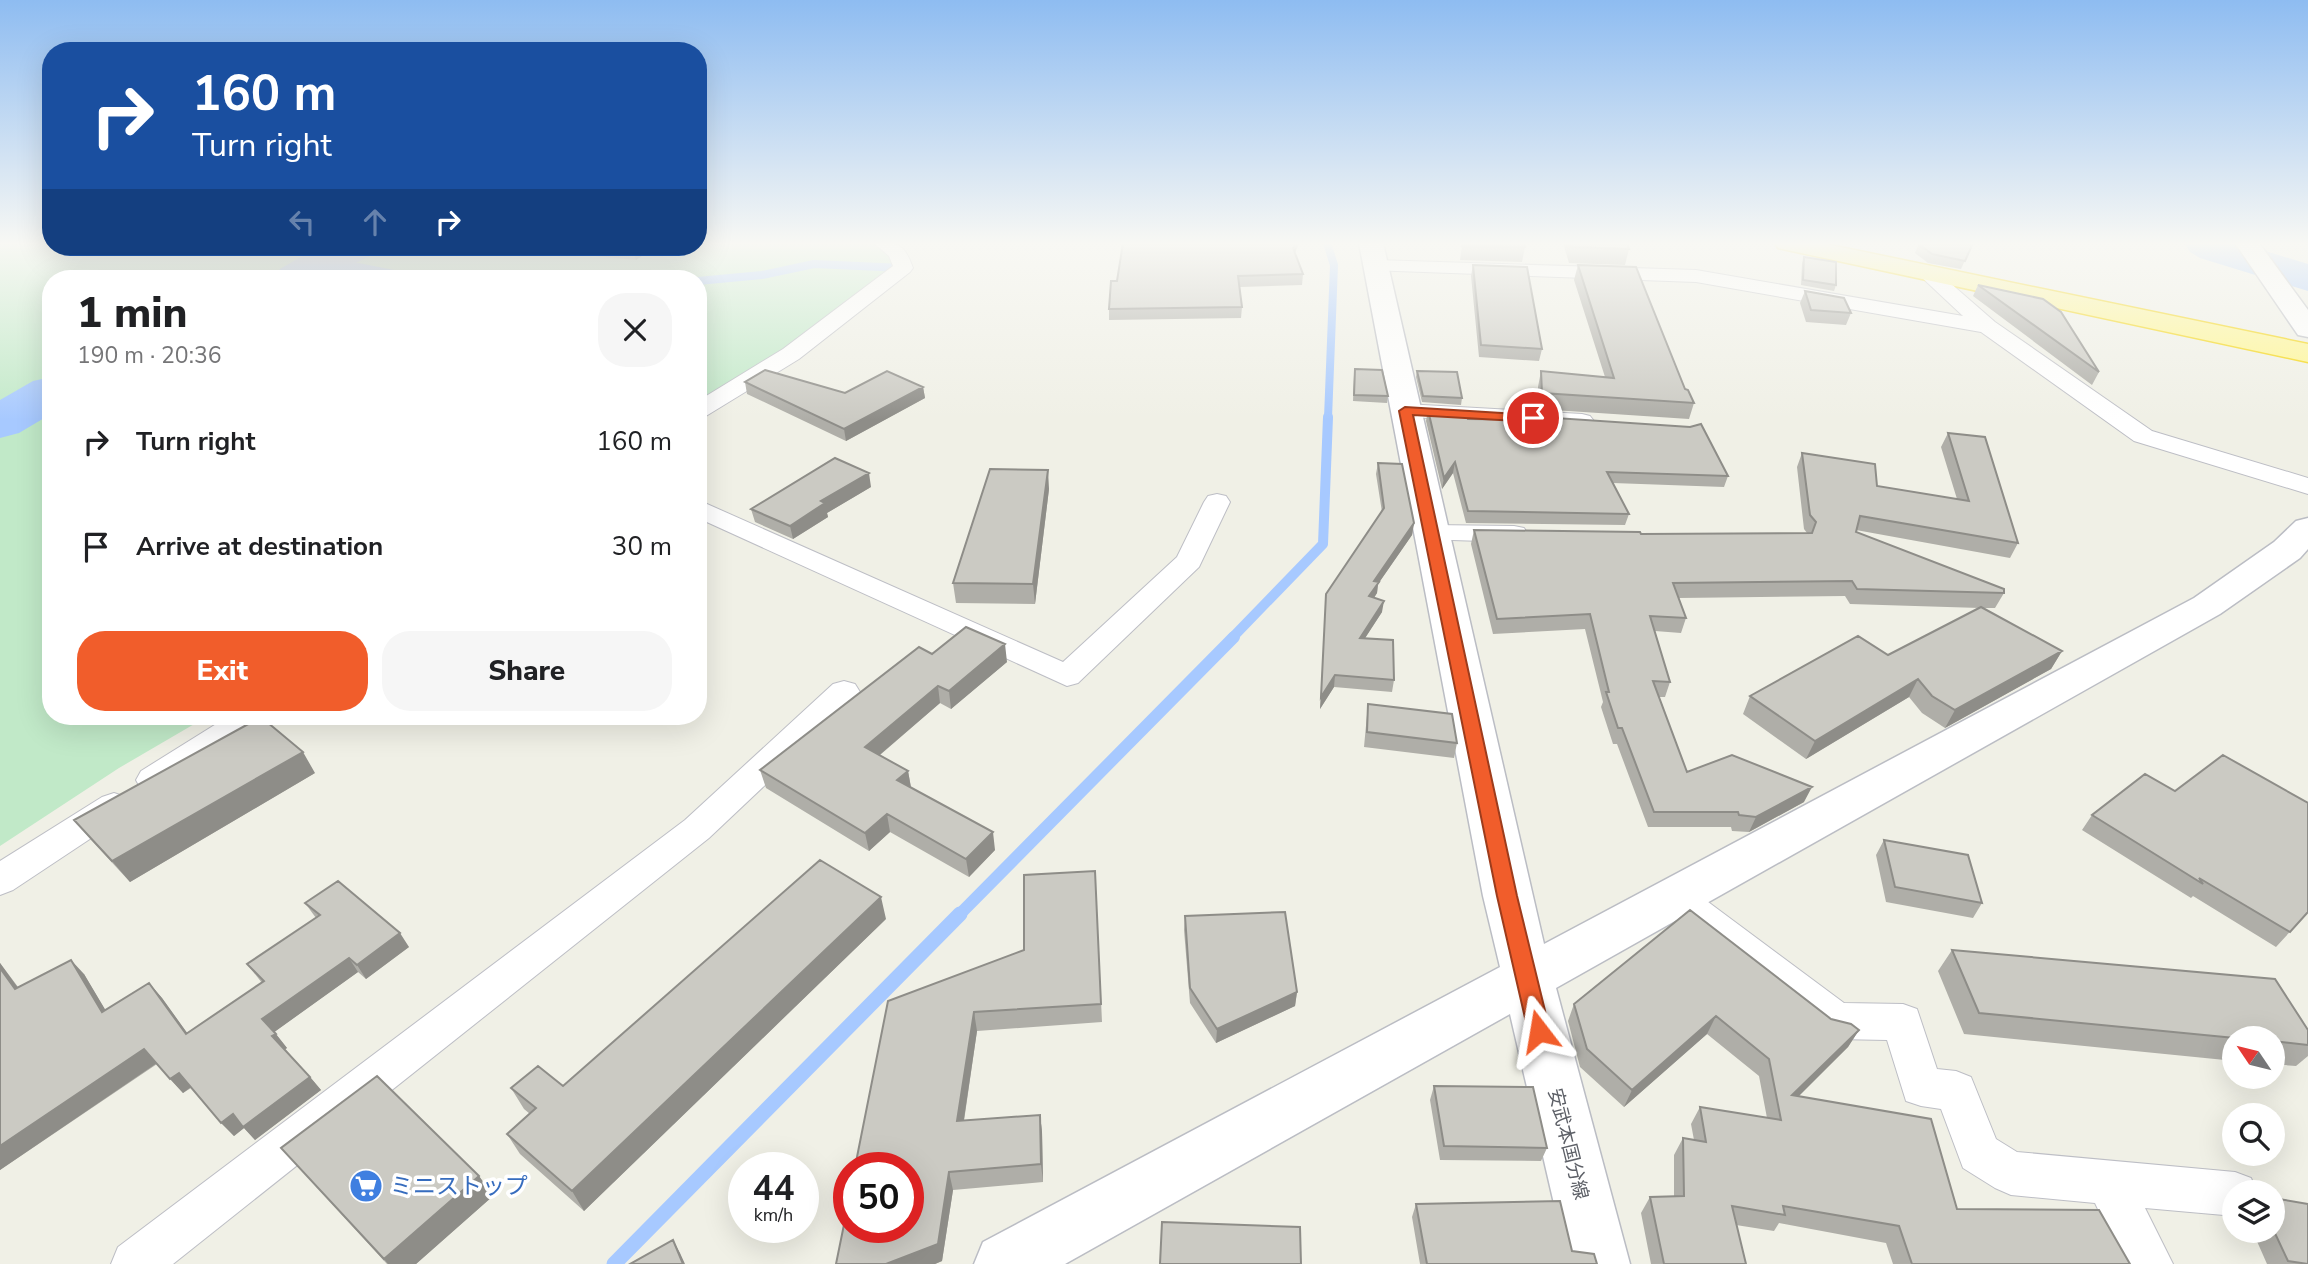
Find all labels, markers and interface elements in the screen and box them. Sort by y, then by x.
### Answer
text: 160 m [192,60,336,127]
icon: right [77,70,168,161]
text: Turn right [192,124,332,167]
icon: left [283,203,321,241]
icon: ahead [356,203,394,241]
icon: right [429,203,467,241]
text: 1 min [77,285,187,342]
button: close [598,293,672,367]
text: 190 m · 20:36 [77,340,222,371]
pin [1503,388,1563,448]
icon: arrive [1514,399,1552,437]
icon: right [77,423,115,461]
text: Turn right [136,424,255,459]
text: 160 m [596,424,672,459]
icon: arrive [77,528,115,566]
text: Arrive at destination [136,529,383,564]
text: 30 m [612,529,672,564]
button: Exit [77,631,368,711]
button: Share [382,631,672,711]
position arrow [1502,994,1576,1068]
north arrow [2222,1026,2286,1088]
map controls [2222,1026,2285,1243]
street label: 安武本国分線 [1542,1086,1594,1202]
button: search [2222,1103,2285,1166]
speed limit sign: 50 [833,1152,924,1243]
text: 44 [752,1165,795,1212]
supermarket icon: ミニストップ [347,1167,385,1205]
place label: ミニストップ [390,1171,528,1202]
button: layers [2222,1180,2285,1243]
text: km/h [754,1203,793,1227]

